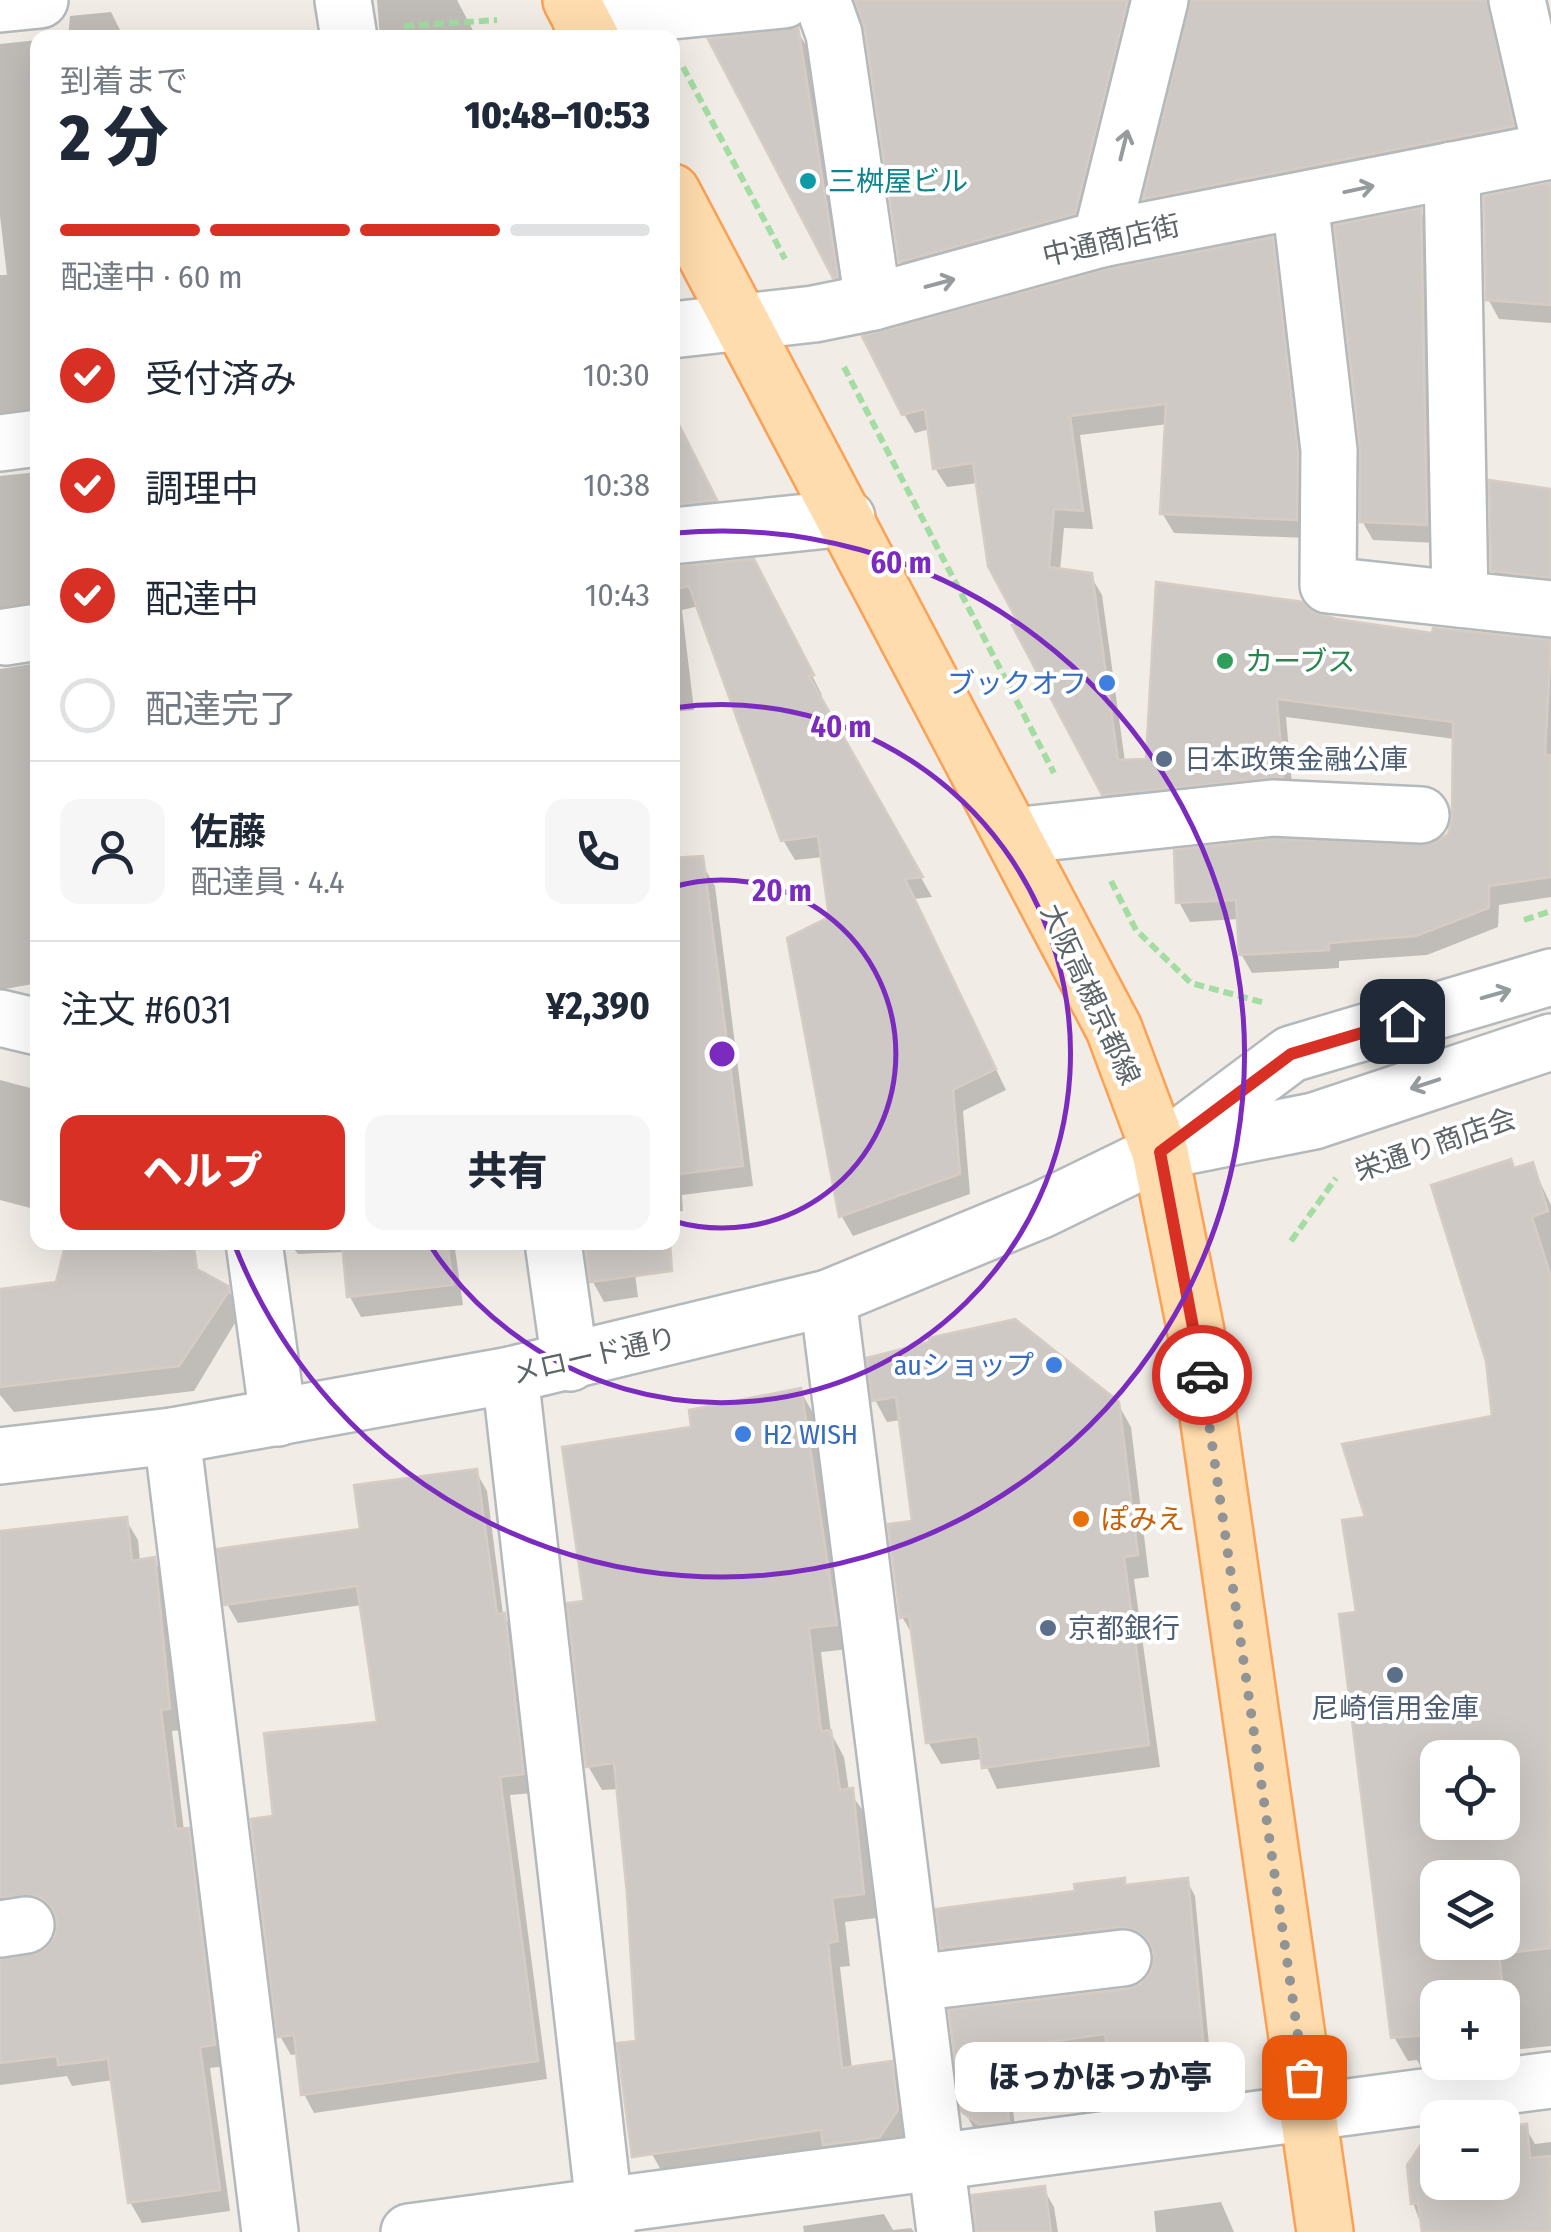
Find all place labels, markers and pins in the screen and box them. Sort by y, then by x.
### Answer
place label: 三桝屋ビル [828,165,968,198]
marker: 三桝屋ビル [797,170,819,192]
place label: カーブス [1245,645,1355,678]
marker: カーブス [1214,650,1236,672]
place label: ブックオフ [947,667,1087,700]
marker: ブックオフ [1096,672,1118,694]
place label: 日本政策金融公庫 [1184,743,1408,776]
marker: 日本政策金融公庫 [1153,748,1175,770]
pin [1360,979,1445,1064]
centre of rings [704,1036,740,1072]
place label: auショップ [894,1349,1034,1382]
marker: auショップ [1043,1354,1065,1376]
place label: H2 WISH [763,1418,858,1451]
marker: H2 WISH [732,1423,754,1445]
place label: ぽみえ [1101,1503,1185,1536]
marker: ぽみえ [1070,1508,1092,1530]
place label: 京都銀行 [1068,1612,1180,1645]
marker: 京都銀行 [1037,1617,1059,1639]
marker: 尼崎信用金庫 [1384,1664,1406,1686]
place label: 尼崎信用金庫 [1311,1692,1479,1725]
pin [1262,2035,1347,2120]
callout: ほっかほっか亭 [954,2042,1244,2112]

